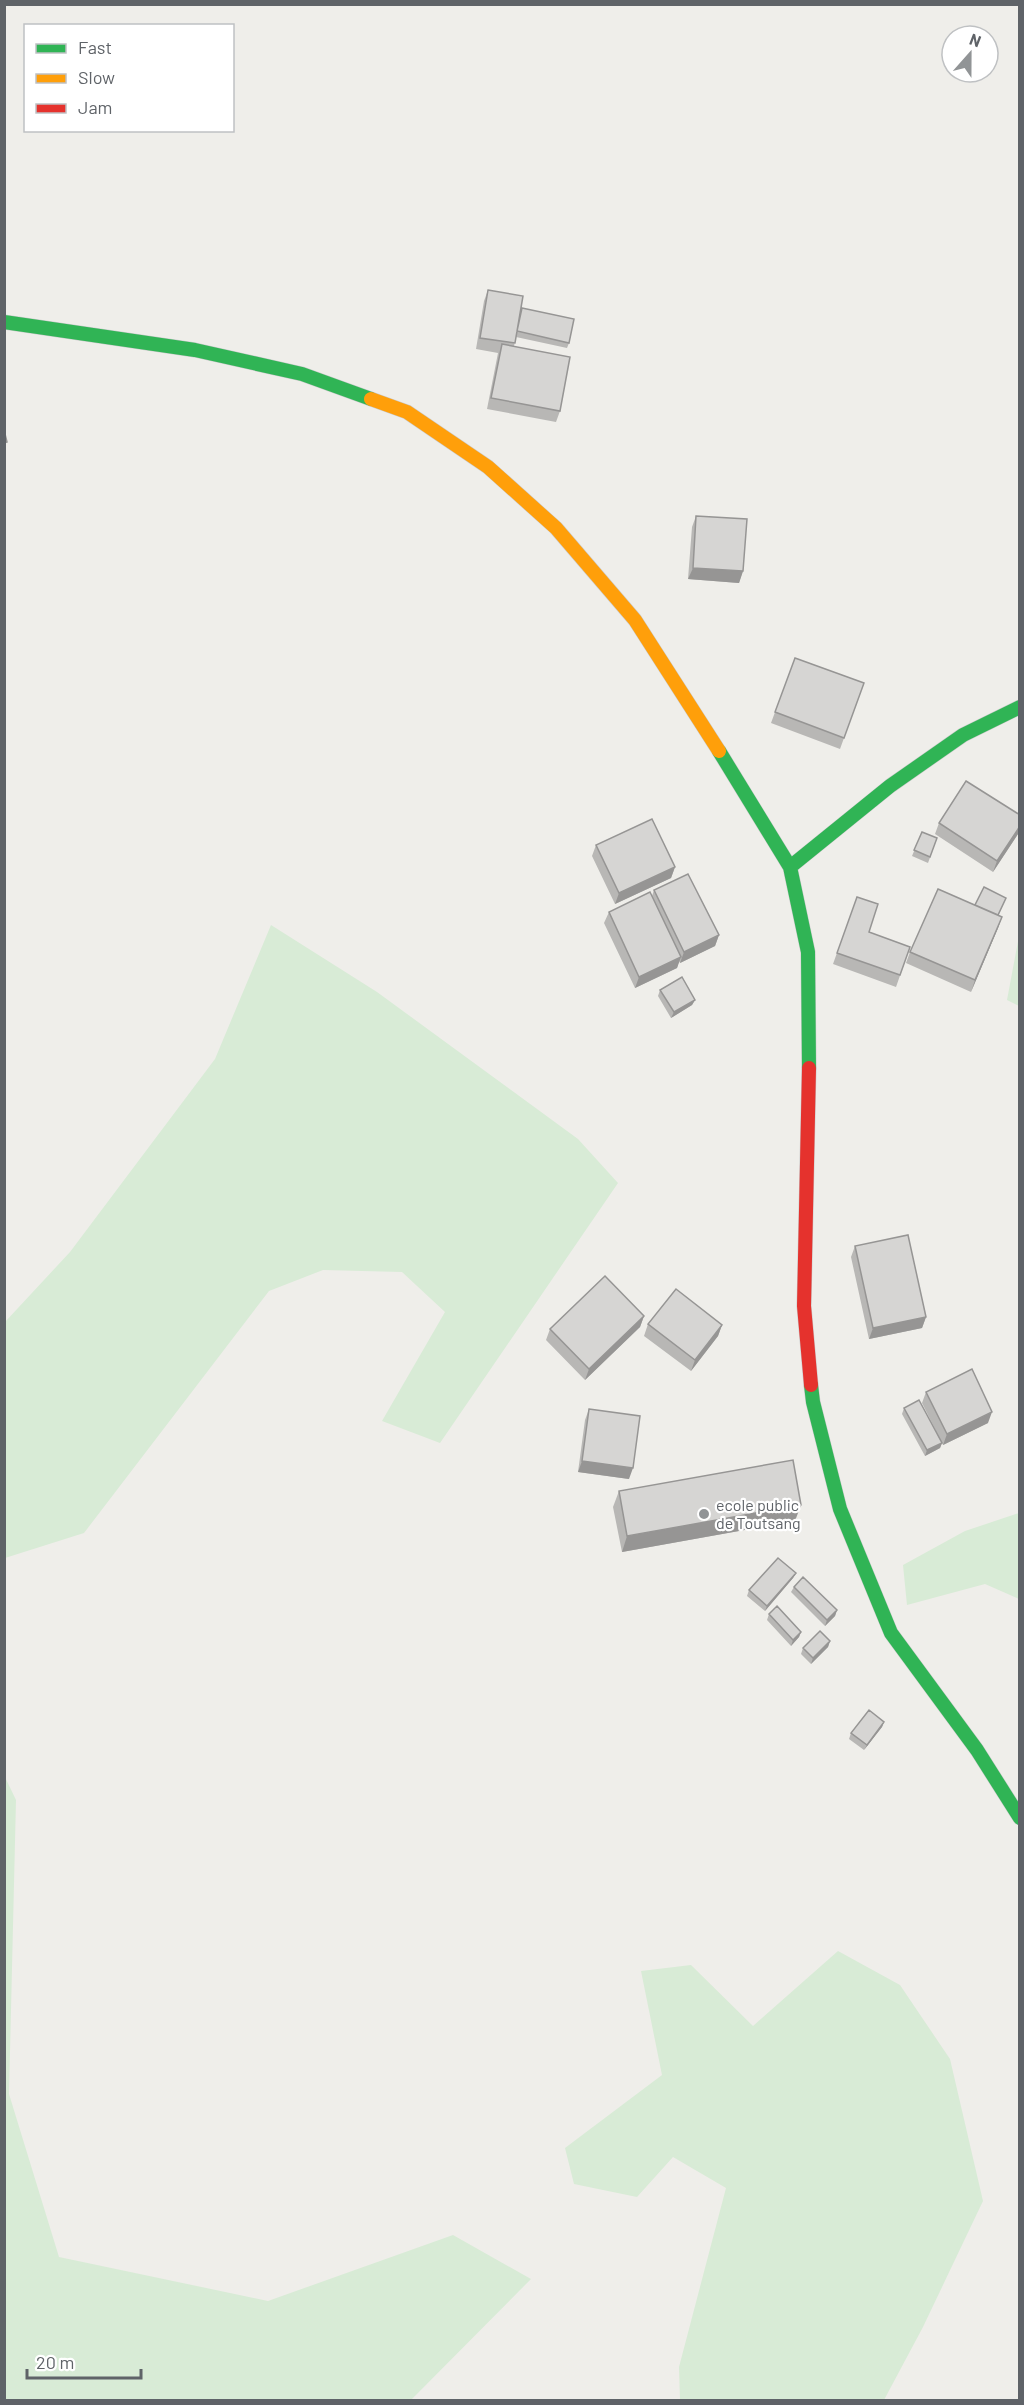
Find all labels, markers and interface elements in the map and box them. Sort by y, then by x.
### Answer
legend [24,24,234,132]
north arrow [940,24,1000,84]
text: N [967,29,984,50]
text: Fast [78,36,112,58]
text: Slow [78,66,115,88]
text: Jam [78,96,112,118]
place label: ecole public de Toutsang [716,1495,801,1532]
marker: ecole public de Toutsang [697,1507,711,1521]
scale bar [27,2342,141,2380]
text: 20 m [36,2351,74,2373]

